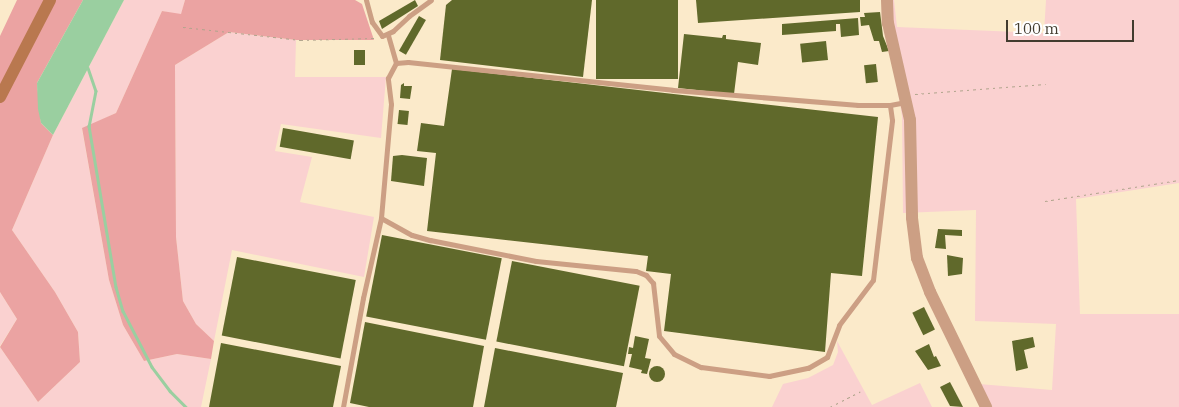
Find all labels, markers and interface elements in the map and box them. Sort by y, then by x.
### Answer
scale bar [1009,10,1136,42]
text: 100 m [1014,19,1059,38]

